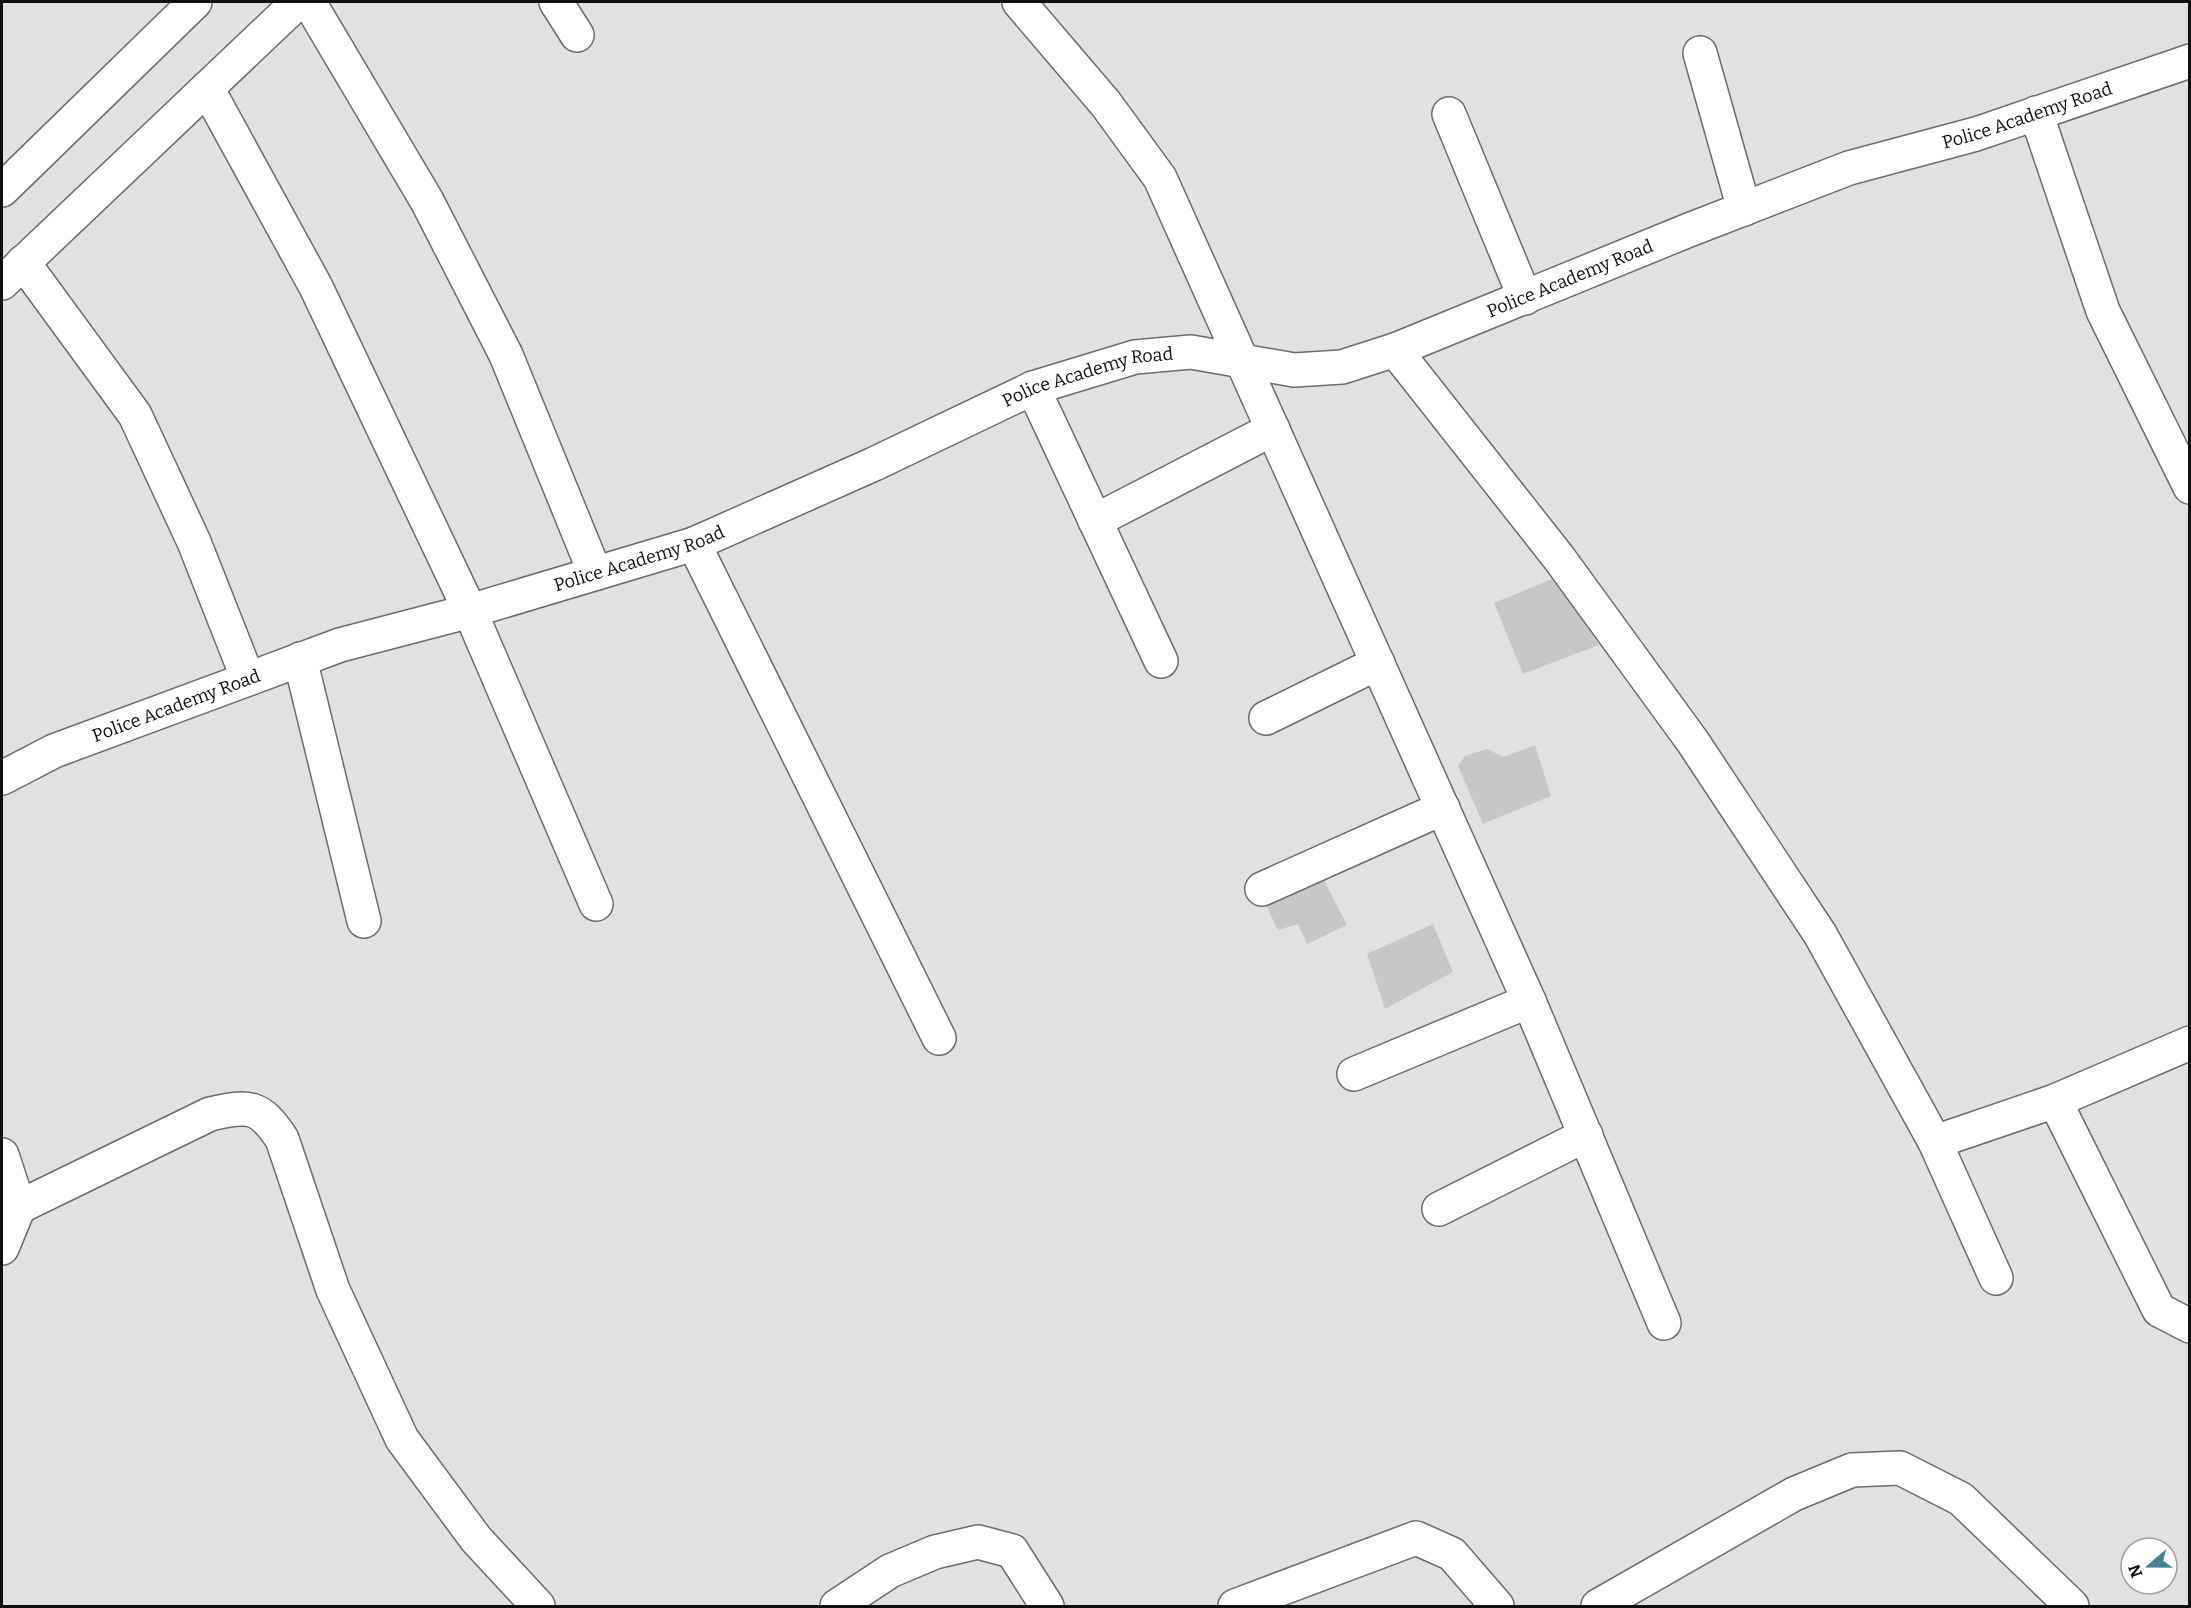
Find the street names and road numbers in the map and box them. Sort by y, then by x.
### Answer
street label: Police Academy Road [1940,77,2115,154]
street label: Police Academy Road [1483,235,1657,322]
street label: Police Academy Road [999,343,1174,412]
street label: Police Academy Road [551,521,728,596]
street label: Police Academy Road [89,664,264,747]

